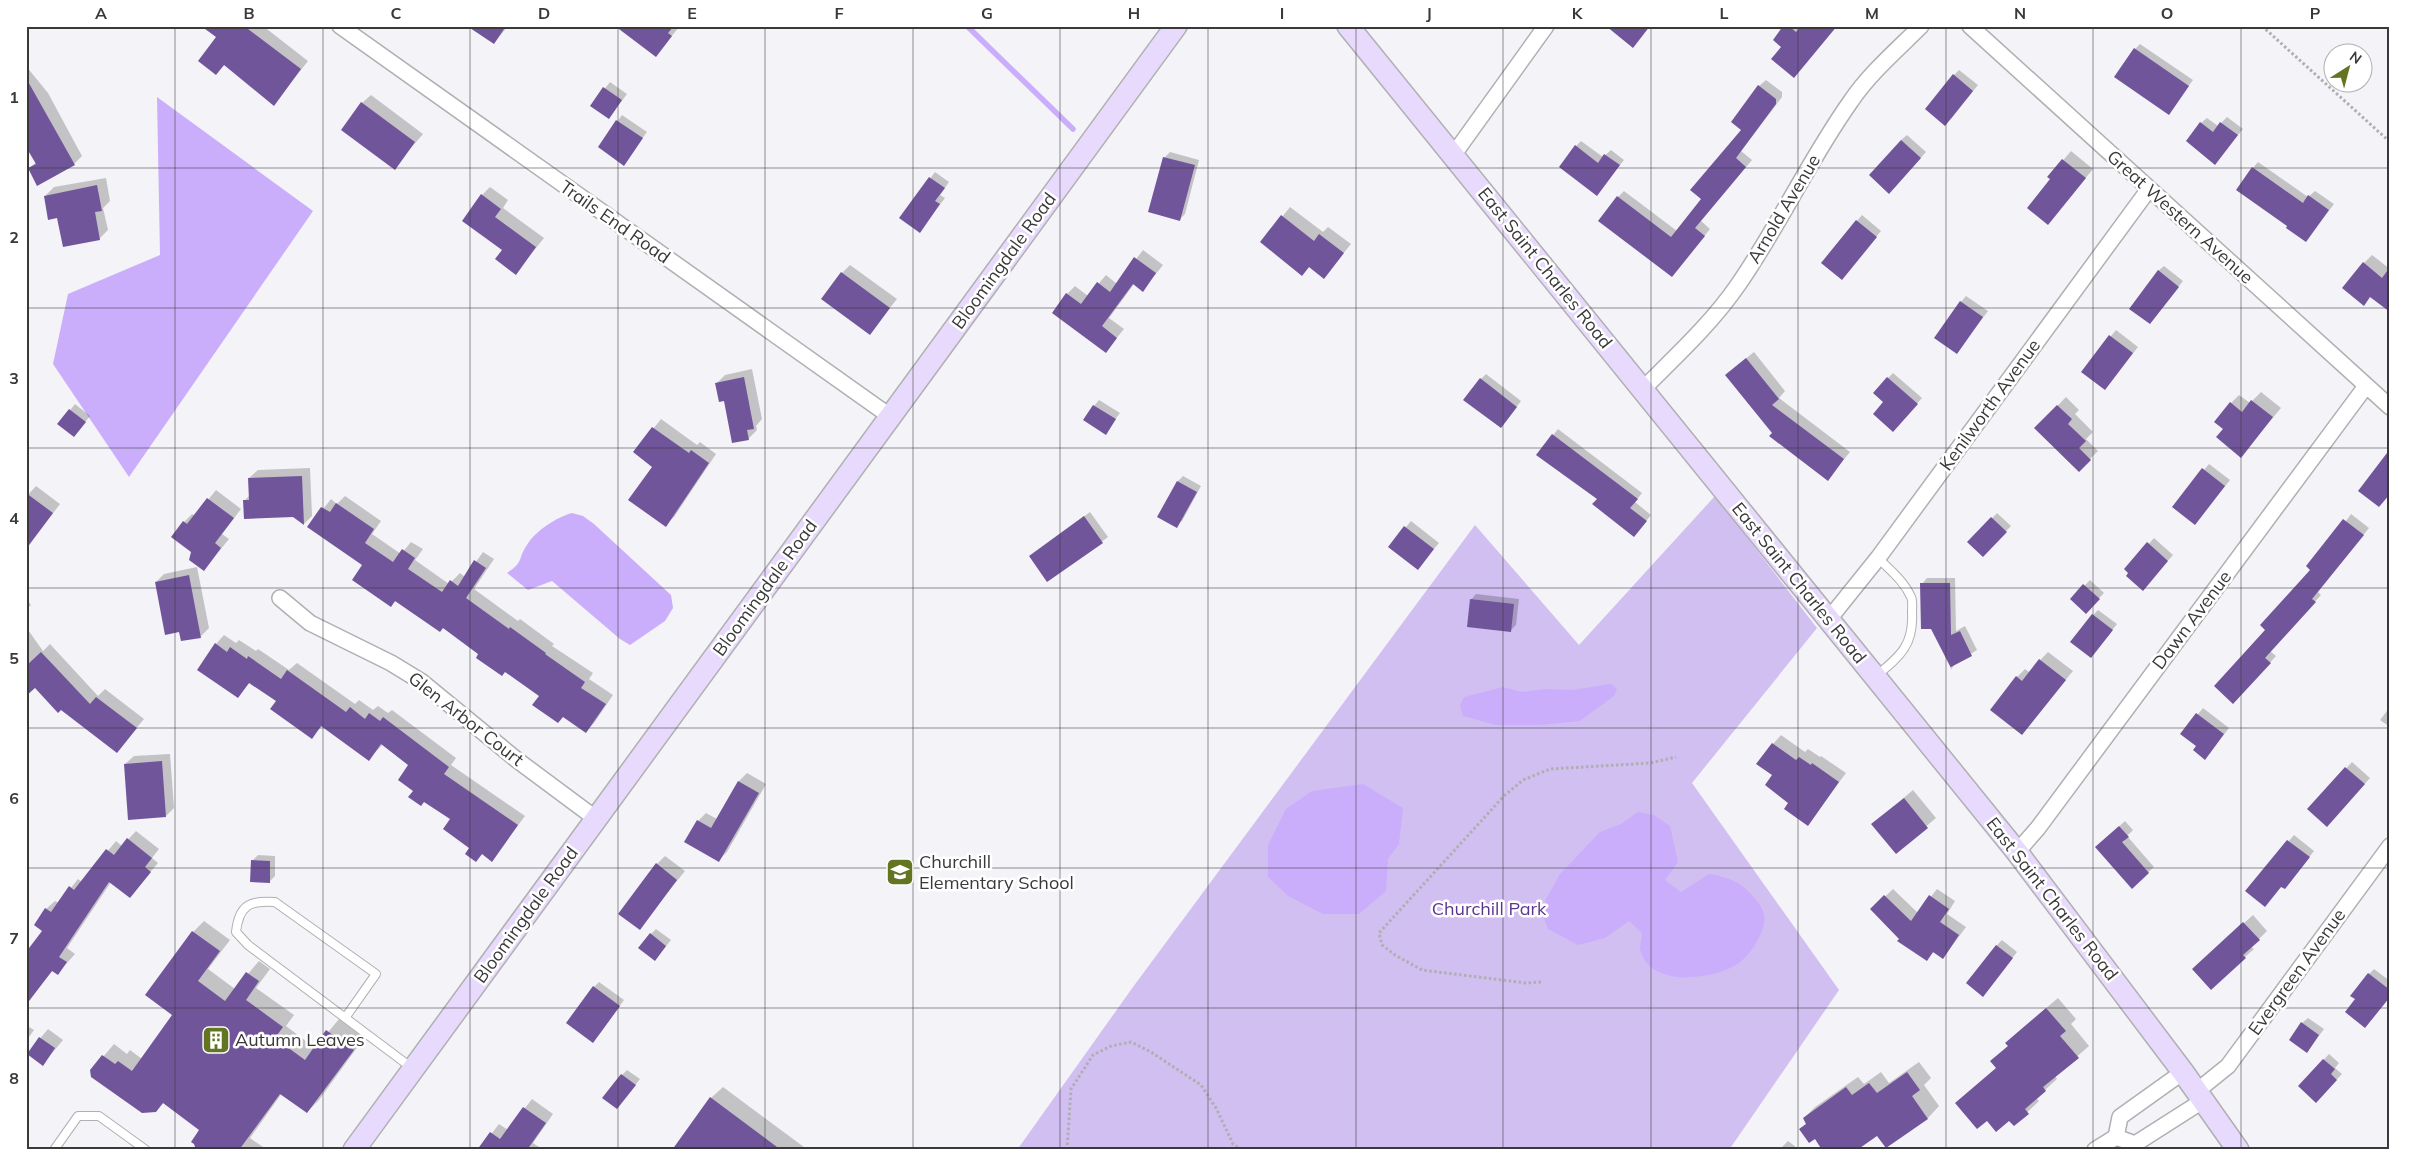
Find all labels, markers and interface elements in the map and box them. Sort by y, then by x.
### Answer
text: A [95,3,107,23]
text: B [243,3,255,23]
text: C [391,3,402,23]
text: D [538,3,550,23]
text: E [687,3,697,23]
text: F [834,3,844,23]
text: G [981,3,993,23]
text: H [1128,3,1140,23]
text: I [1280,3,1284,23]
text: J [1426,3,1432,23]
text: K [1572,3,1584,23]
text: L [1720,3,1729,23]
text: M [1865,3,1879,23]
text: N [2014,3,2026,23]
text: O [2161,3,2173,23]
text: P [2310,3,2321,23]
north arrow [2324,42,2374,92]
text: N [2346,47,2365,68]
text: 1 [9,87,19,107]
street label: Great Western Avenue [2102,145,2258,288]
street label: Arnold Avenue [1742,150,1825,267]
street label: Trails End Road [556,175,675,268]
street label: East Saint Charles Road [1473,182,1618,353]
street label: Bloomingdale Road [946,188,1061,333]
text: 2 [9,227,19,247]
street label: Kenilworth Avenue [1934,334,2045,475]
text: 3 [9,368,19,388]
street label: East Saint Charles Road [1727,497,1872,668]
text: 4 [9,508,19,528]
street label: Bloomingdale Road [707,515,822,660]
street label: Dawn Avenue [2147,566,2236,674]
text: 5 [9,648,19,668]
street label: Glen Arbor Court [404,666,529,771]
text: 6 [9,788,19,808]
street label: East Saint Charles Road [1981,812,2123,985]
street label: Bloomingdale Road [468,842,583,987]
place label: Churchill Elementary School [919,850,1074,894]
school or university icon: Churchill Elementary School [885,857,915,887]
park label: Churchill Park [1432,897,1547,920]
street label: Evergreen Avenue [2243,904,2350,1039]
text: 7 [9,928,19,948]
building icon: Autumn Leaves [201,1025,231,1055]
place label: Autumn Leaves [235,1028,365,1051]
text: 8 [9,1068,19,1088]

